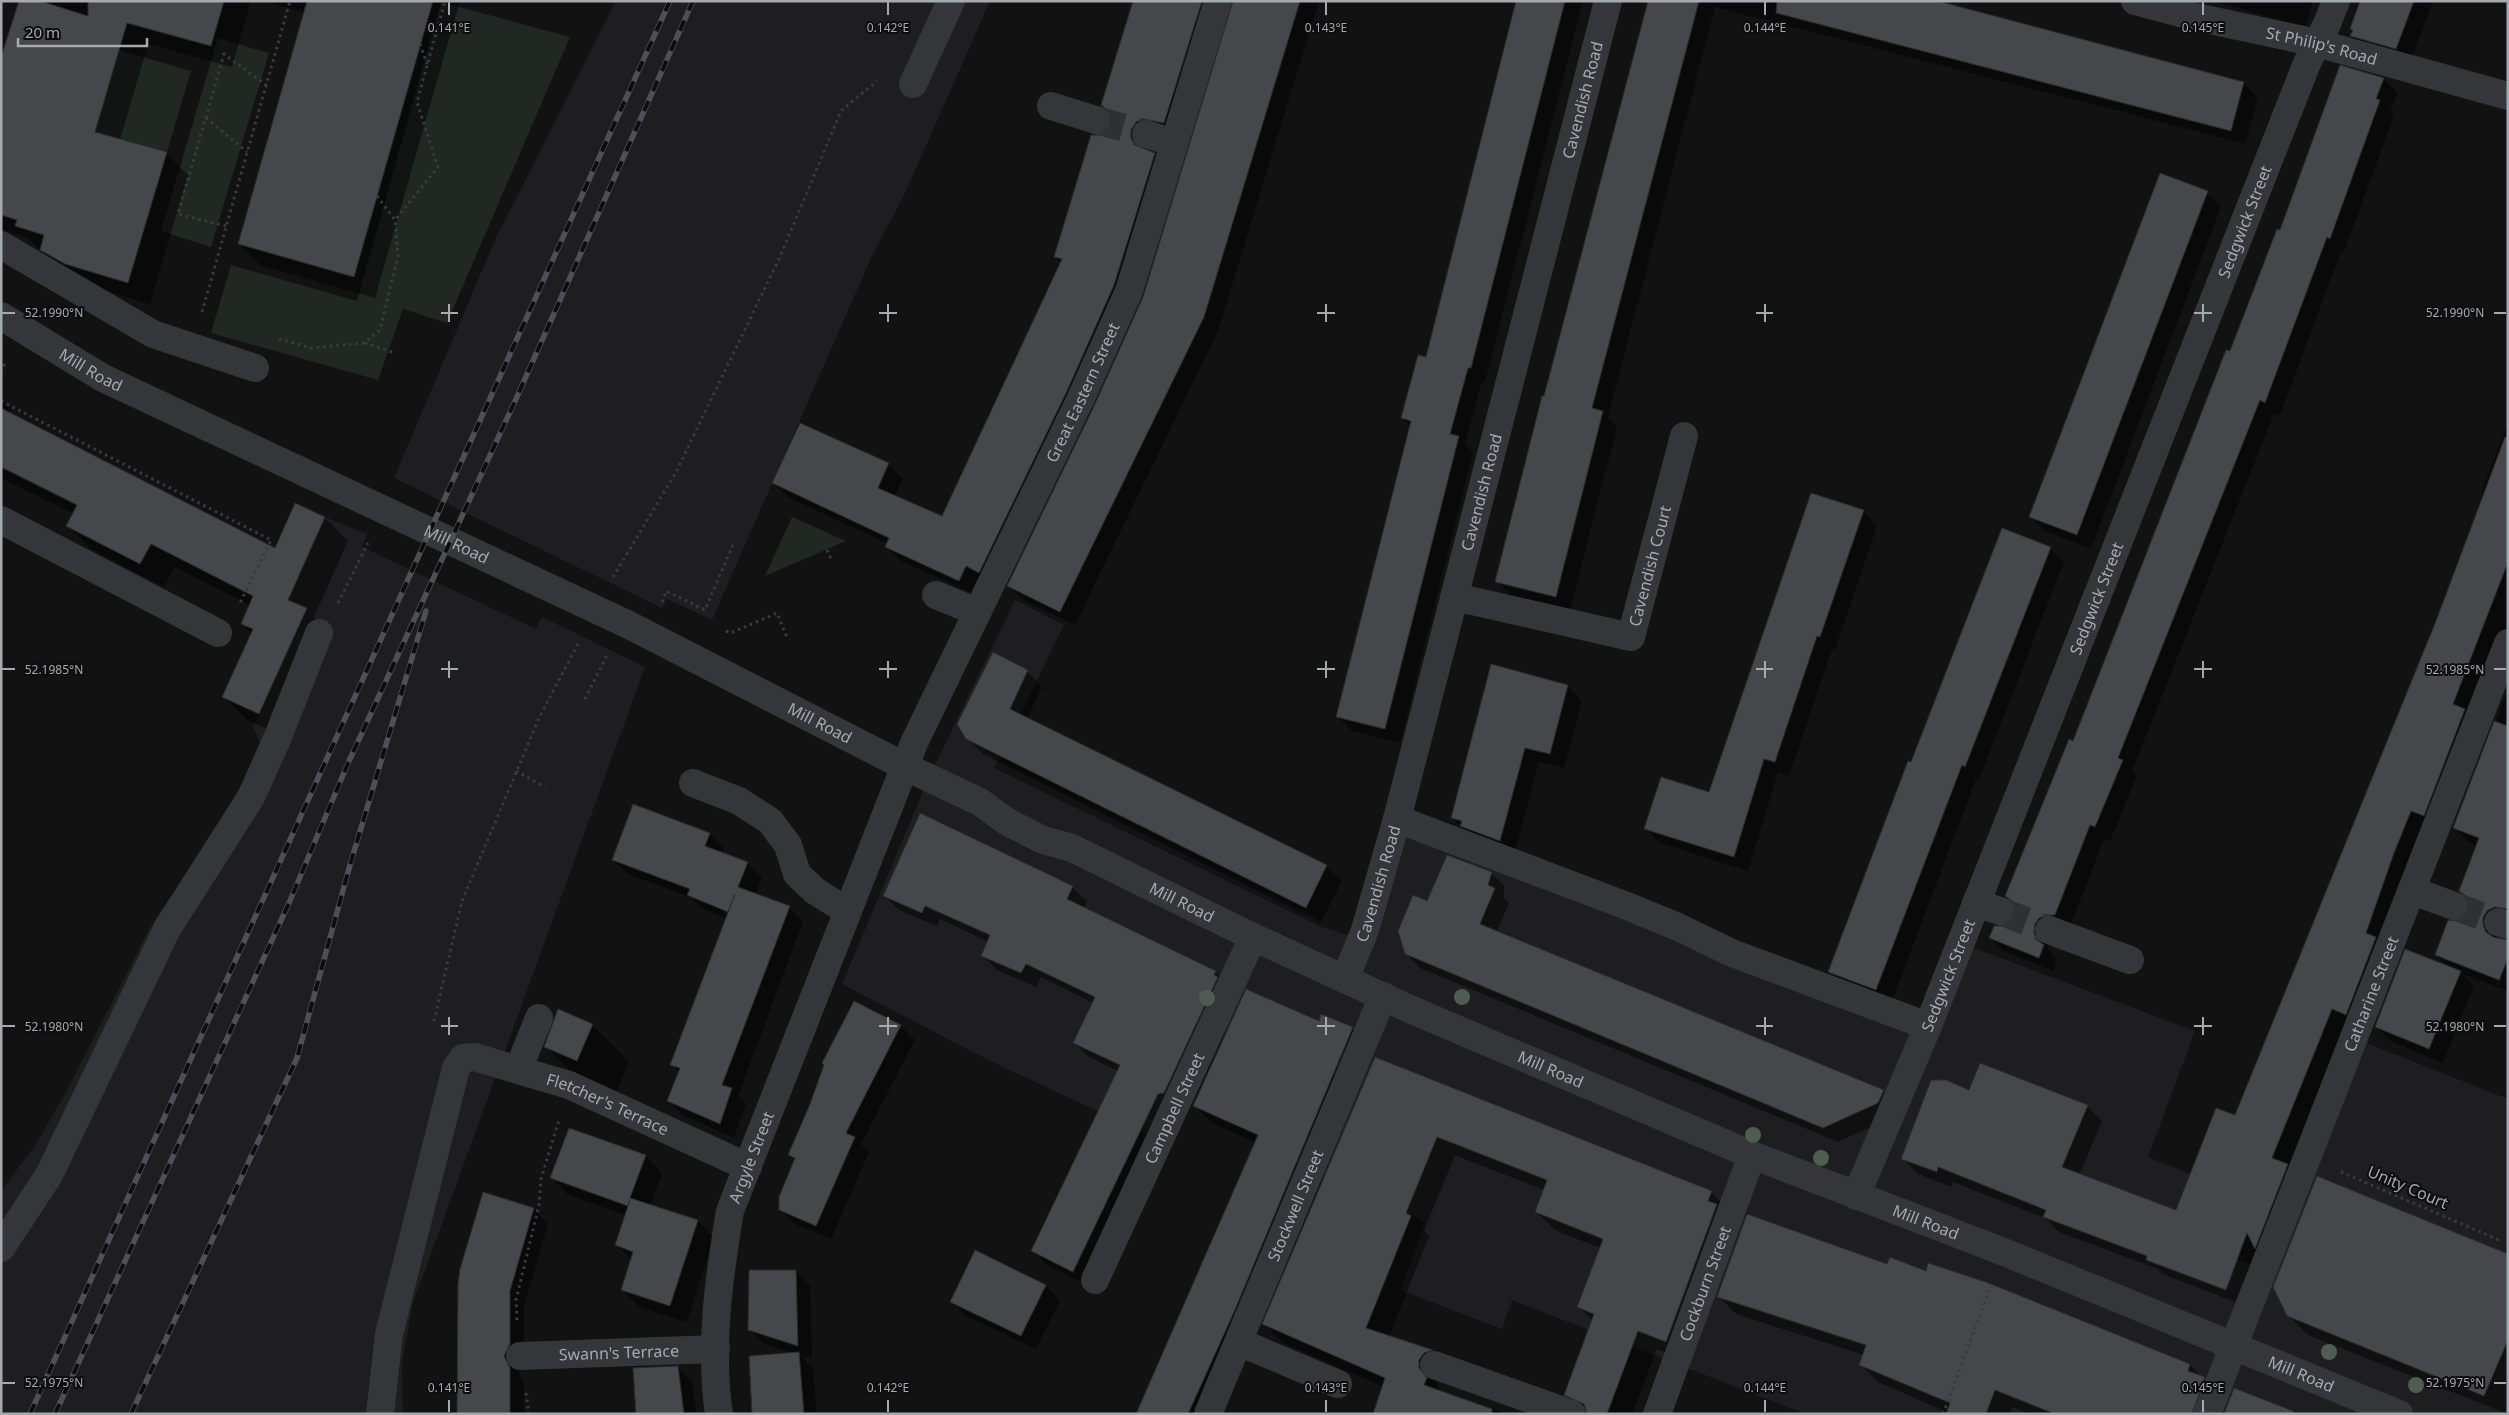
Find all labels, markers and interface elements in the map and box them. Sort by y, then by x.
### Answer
scale bar [18,15,146,47]
text: 0.141°E [428,19,470,36]
text: 0.142°E [867,19,909,36]
text: 0.143°E [1305,19,1347,36]
text: 0.144°E [1744,19,1786,36]
text: 0.145°E [2182,19,2224,36]
street label: St Philip's Road [2264,21,2380,70]
text: 20 m [25,22,60,42]
street label: Cavendish Road [1557,39,1608,161]
street label: Sedgwick Street [2212,162,2277,281]
text: 52.1990°N [25,304,83,321]
text: 52.1990°N [2426,304,2484,321]
street label: Great Eastern Street [1041,319,1124,466]
street label: Mill Road [55,343,126,397]
street label: Cavendish Road [1456,431,1507,553]
street label: Cavendish Court [1623,503,1676,629]
street label: Mill Road [420,519,493,569]
street label: Sedgwick Street [2064,539,2128,658]
text: 52.1985°N [25,661,83,678]
text: 52.1985°N [2426,661,2484,678]
street label: Mill Road [784,697,856,749]
street label: Cavendish Road [1350,823,1406,945]
street label: Mill Road [1146,877,1218,927]
street label: Sedgwick Street [1916,916,1980,1035]
street label: Catharine Street [2339,933,2404,1055]
text: 52.1980°N [25,1018,83,1035]
text: 52.1980°N [2426,1018,2484,1035]
street label: Mill Road [1514,1045,1587,1093]
street label: Campbell Street [1139,1049,1209,1167]
street label: Fletcher's Terrace [544,1068,672,1140]
street label: Argyle Street [723,1108,779,1206]
street label: Stockwell Street [1262,1146,1329,1265]
street label: Unity Court [2364,1160,2452,1214]
street label: Mill Road [1889,1199,1962,1245]
street label: Cockburn Street [1674,1223,1736,1344]
street label: Swann's Terrace [558,1339,679,1366]
street label: Mill Road [2265,1351,2338,1397]
text: 52.1975°N [25,1374,83,1391]
text: 52.1975°N [2426,1374,2484,1391]
text: 0.141°E [428,1379,470,1396]
text: 0.142°E [867,1379,909,1396]
text: 0.143°E [1305,1379,1347,1396]
text: 0.144°E [1744,1379,1786,1396]
text: 0.145°E [2182,1379,2224,1396]

